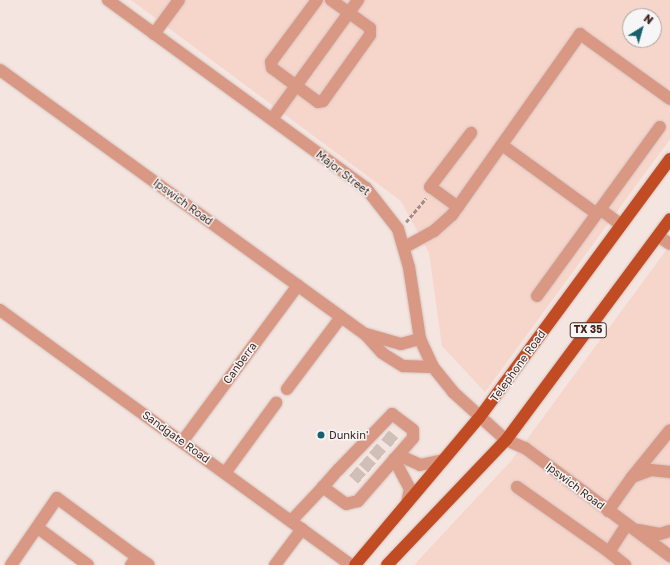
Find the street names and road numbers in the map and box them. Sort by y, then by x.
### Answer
street label: Major Street [313,148,373,198]
street label: Ipswich Road [151,176,215,228]
road number: TX 35 [569,322,607,338]
street label: Telephone Road [488,328,548,404]
street label: Canberra [220,340,260,386]
street label: Sandgate Road [140,408,212,466]
street label: Ipswich Road [543,460,607,512]

